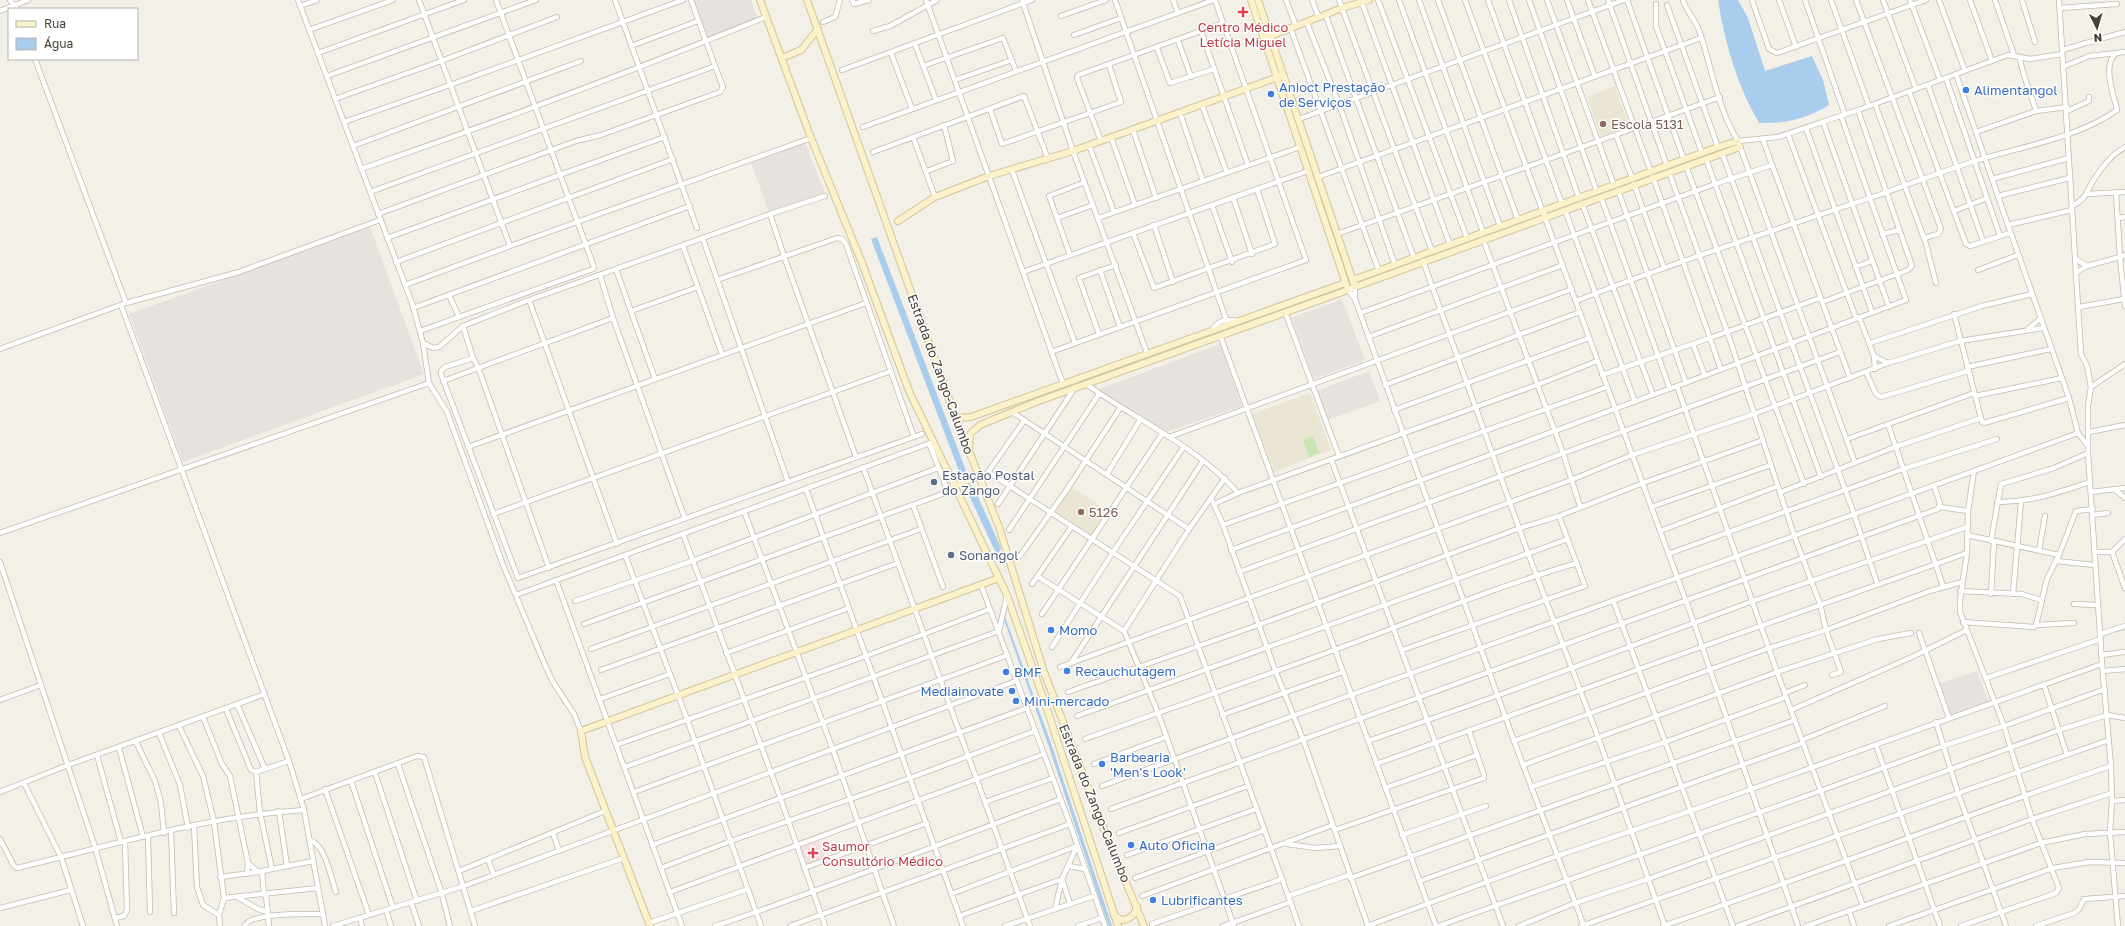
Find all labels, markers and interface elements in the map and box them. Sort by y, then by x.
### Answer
marker: Centro Médico Letícia Miguel [1237,6,1249,18]
legend [8,8,138,60]
north arrow [2077,8,2117,48]
text: Rua [44,16,66,31]
place label: Centro Médico Letícia Miguel [1198,19,1288,50]
text: N [2093,32,2103,45]
text: Água [44,36,73,51]
place label: Anioct Prestação de Serviços [1279,79,1385,110]
place label: Alimentangol [1974,82,2058,98]
marker: Alimentangol [1961,85,1971,95]
marker: Anioct Prestação de Serviços [1266,89,1276,99]
place label: Escola 5131 [1611,116,1683,132]
marker: Escola 5131 [1598,119,1608,129]
street label: Estrada do Zango-Calumbo [905,292,978,456]
place label: Estação Postal do Zango [942,467,1035,498]
marker: Estação Postal do Zango [929,477,939,487]
place label: 5126 [1089,504,1118,520]
marker: 5126 [1076,507,1086,517]
place label: Sonangol [959,547,1018,563]
marker: Sonangol [946,550,956,560]
place label: Momo [1059,622,1097,638]
marker: Momo [1046,625,1056,635]
place label: Recauchutagem [1075,663,1176,679]
place label: BMF [1014,664,1042,680]
marker: Recauchutagem [1062,666,1072,676]
marker: BMF [1001,667,1011,677]
place label: Mediainovate [921,683,1004,699]
marker: Mediainovate [1007,686,1017,696]
place label: Mini-mercado [1024,693,1109,709]
marker: Mini-mercado [1011,696,1021,706]
street label: Estrada do Zango-Calumbo [1056,722,1134,885]
place label: Barbearia 'Men's Look' [1110,749,1186,780]
marker: Barbearia 'Men's Look' [1097,759,1107,769]
place label: Auto Oficina [1139,837,1215,853]
place label: Saumor Consultório Médico [822,838,943,869]
marker: Auto Oficina [1126,840,1136,850]
marker: Saumor Consultório Médico [807,847,819,859]
place label: Lubrificantes [1161,892,1243,908]
marker: Lubrificantes [1148,895,1158,905]

